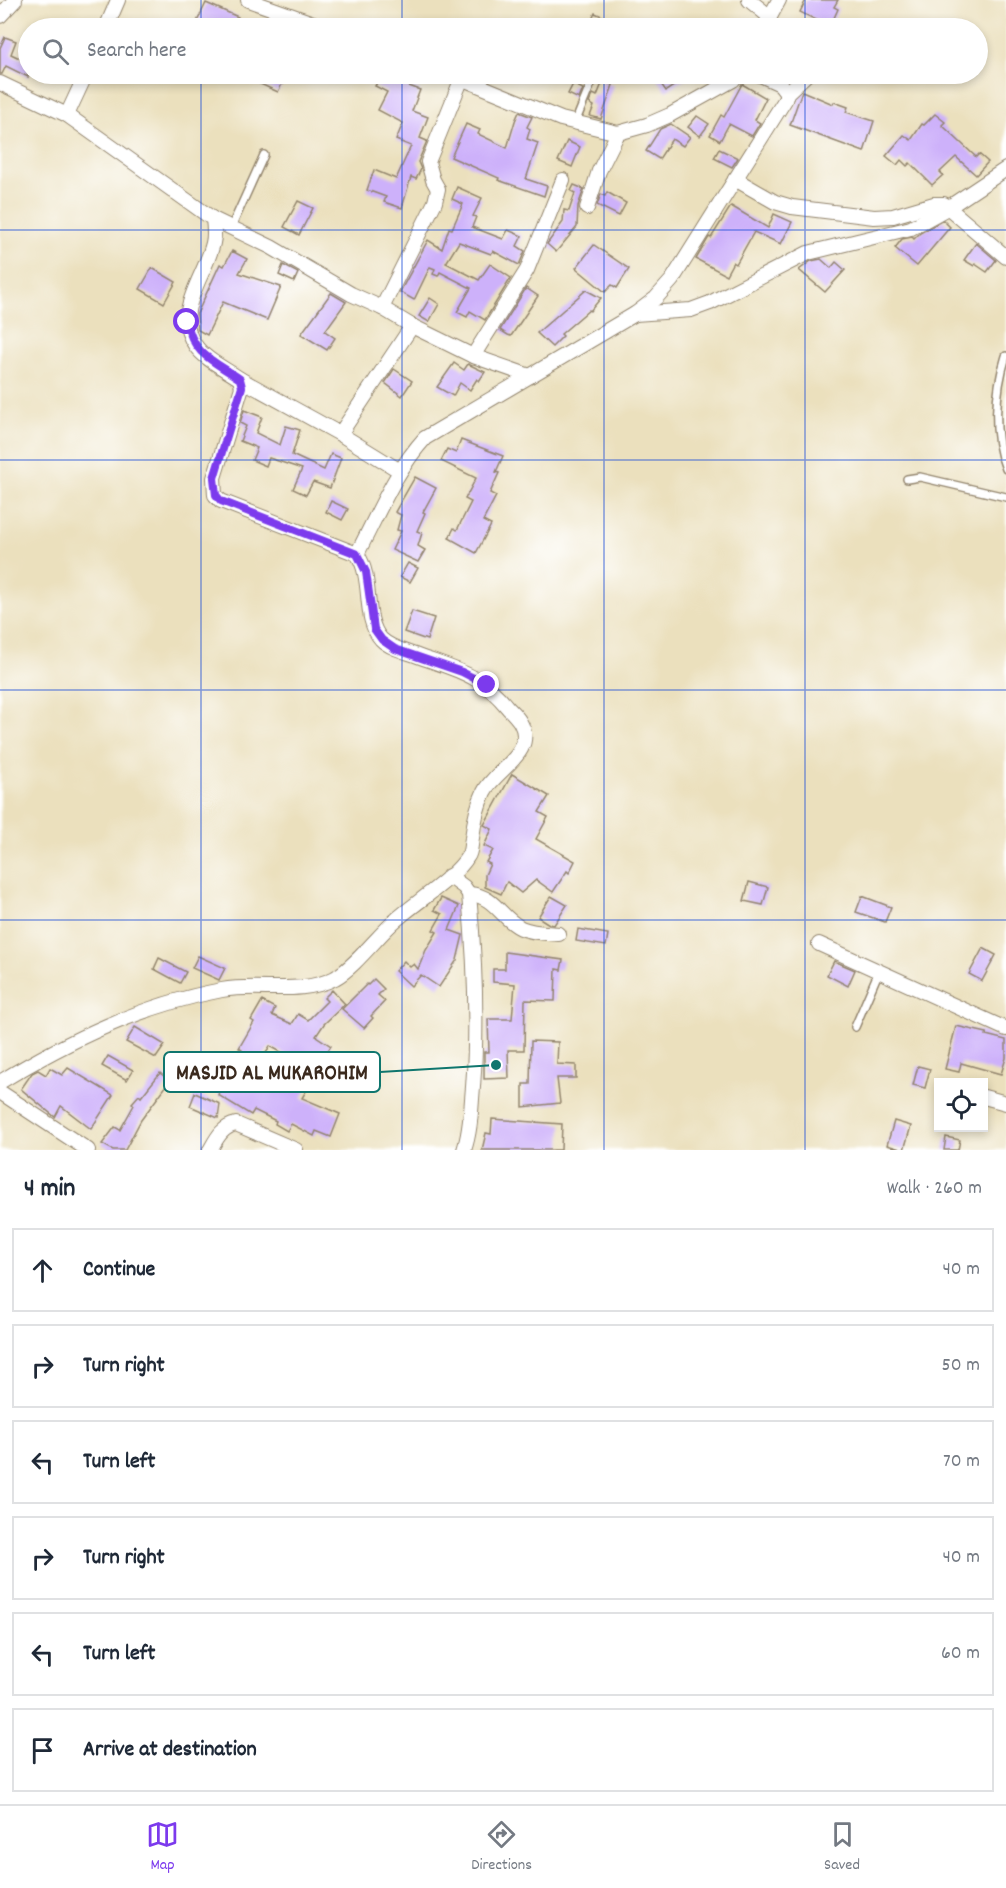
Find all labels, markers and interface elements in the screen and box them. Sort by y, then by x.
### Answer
search box [18,18,988,84]
icon: search [39,35,72,68]
text: Search here [87,36,186,67]
route start [173,308,199,334]
route end [473,671,499,697]
callout: MASJID AL MUKAROHIM [164,1052,380,1092]
text: MASJID AL MUKAROHIM [176,1059,368,1090]
map controls [934,1078,988,1132]
button: locate [934,1078,988,1132]
text: 4 min [24,1171,75,1208]
text: Walk · 260 m [887,1175,982,1203]
icon: ahead [26,1254,59,1287]
text: Continue [83,1255,155,1286]
text: 40 m [942,1256,980,1284]
icon: right [26,1350,59,1383]
text: Turn right [83,1351,165,1382]
text: 50 m [942,1352,980,1380]
icon: left [26,1446,59,1479]
text: Turn left [83,1447,155,1478]
text: 70 m [943,1448,980,1476]
icon: right [26,1542,59,1575]
text: Turn right [83,1543,165,1574]
text: 40 m [942,1544,980,1572]
icon: left [26,1638,59,1671]
text: Turn left [83,1639,155,1670]
text: 60 m [941,1640,980,1668]
icon: arrive [26,1734,59,1767]
text: Arrive at destination [83,1735,257,1766]
tab: Map [146,1818,179,1877]
tab: Directions [471,1818,532,1877]
tab: Saved [824,1818,860,1877]

